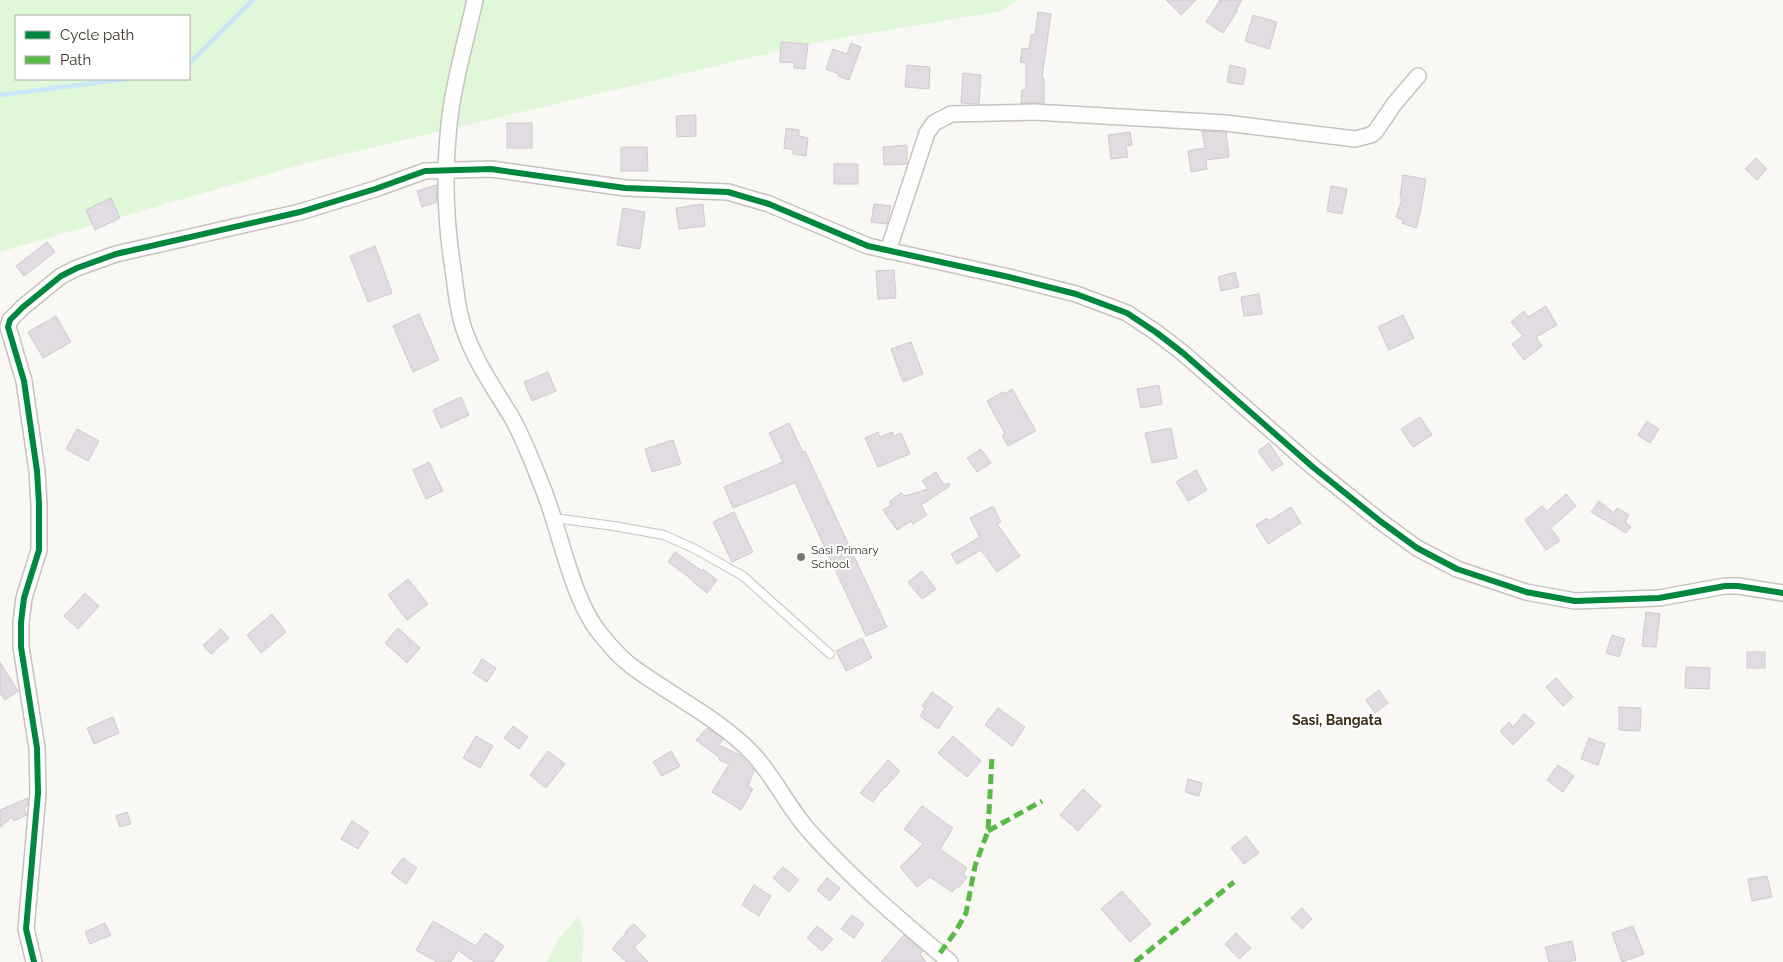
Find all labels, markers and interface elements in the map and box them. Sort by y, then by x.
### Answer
legend [15,15,190,80]
text: Cycle path [60,26,134,44]
text: Path [60,51,91,69]
place label: Sasi Primary School [811,543,879,571]
marker: Sasi Primary School [795,551,807,563]
district label: Sasi, Bangata [1292,712,1382,728]

